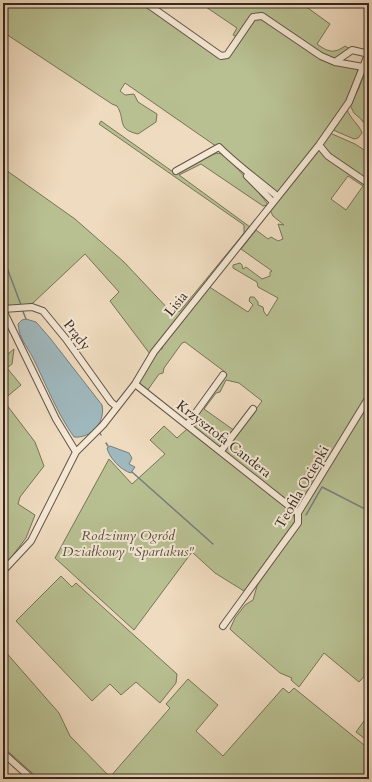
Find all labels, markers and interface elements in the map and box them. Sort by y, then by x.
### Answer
street label: Lisia [160,287,192,321]
street label: Prądy [59,316,95,355]
street label: Krzysztofa Candera [173,396,275,482]
street label: Teofila Ociepki [270,442,334,532]
park label: Rodzinny Ogród Działkowy "Spartakus" [62,526,194,561]

